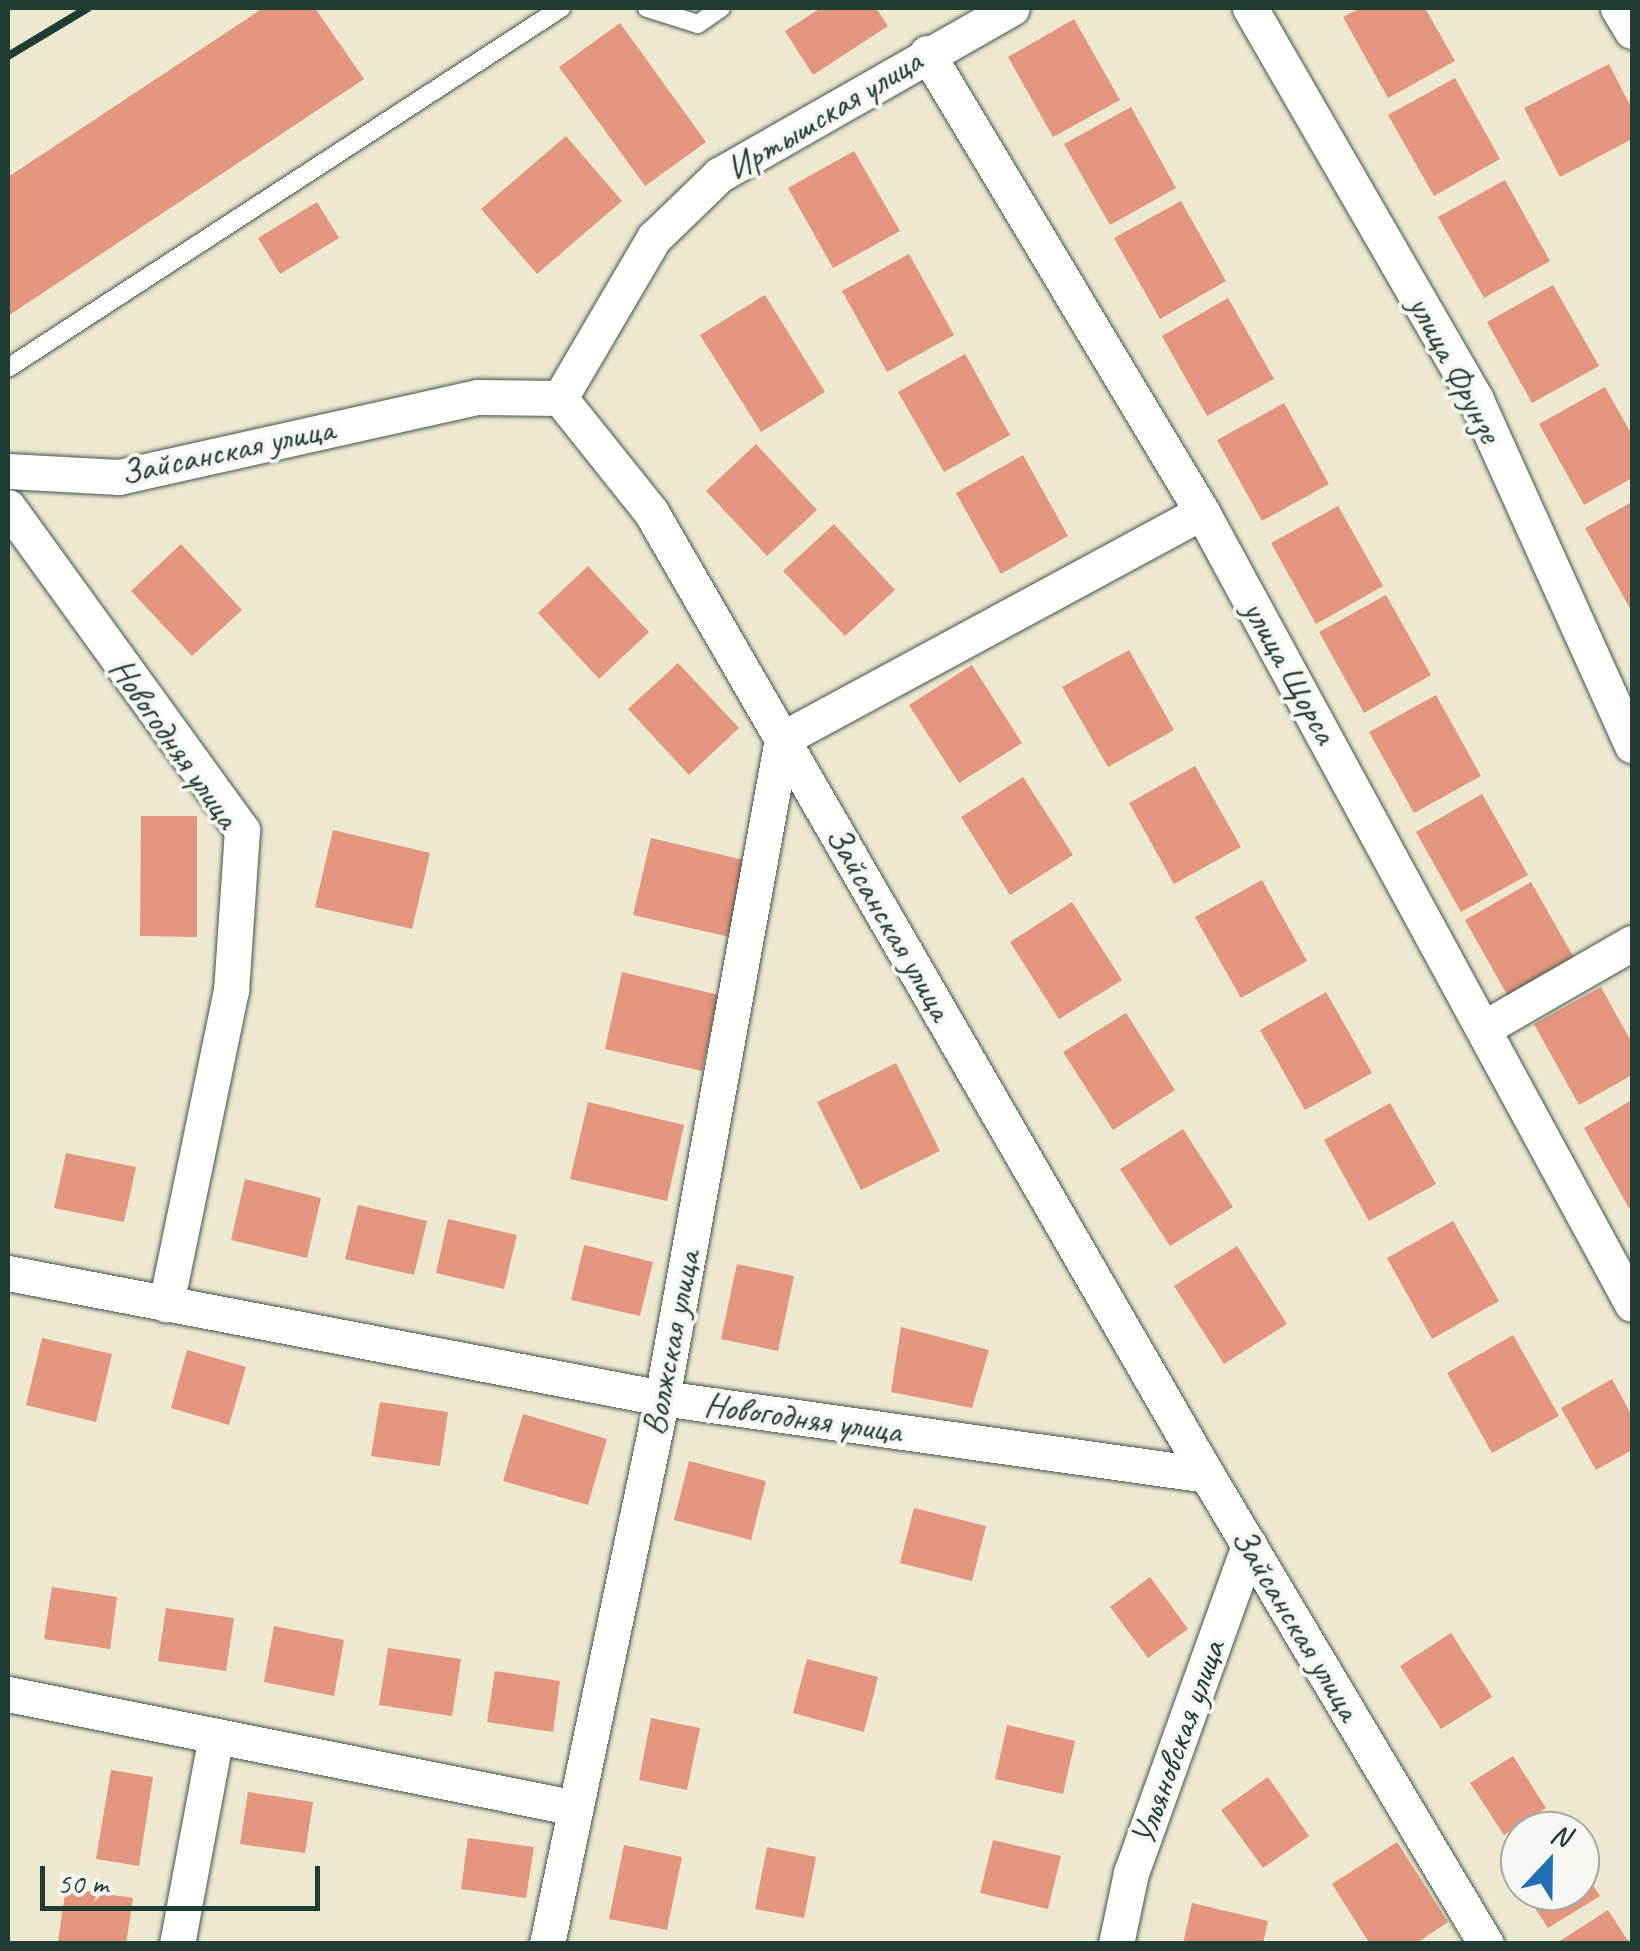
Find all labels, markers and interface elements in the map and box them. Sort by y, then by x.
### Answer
street label: Иртышская улица [718,40,930,190]
street label: улица Фрунзе [1399,289,1511,449]
street label: Зайсанская улица [116,408,338,494]
street label: улица Щорса [1234,593,1346,751]
street label: Новогодняя улица [99,648,249,838]
street label: Зайсанская улица [816,818,962,1028]
street label: Волжская улица [632,1247,710,1439]
street label: Новогодняя улица [700,1383,906,1453]
street label: Зайсанская улица [1222,1520,1370,1728]
street label: Ульяновская улица [1121,1634,1235,1852]
north arrow [1500,1811,1600,1911]
text: N [1546,1815,1575,1854]
scale bar [45,1846,325,1908]
text: 50 m [57,1864,108,1902]

